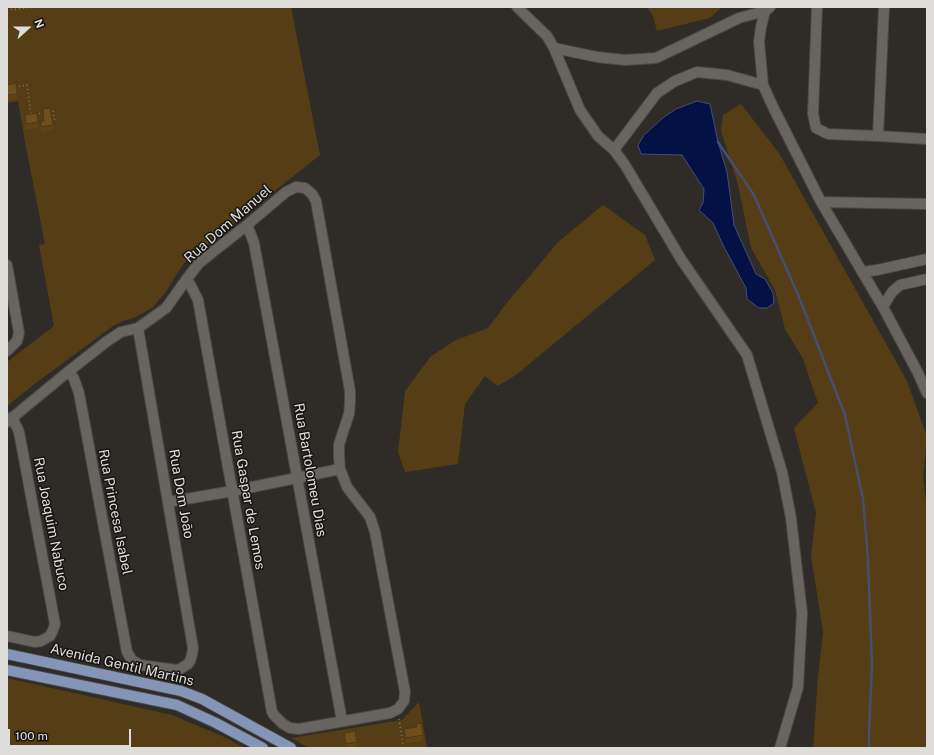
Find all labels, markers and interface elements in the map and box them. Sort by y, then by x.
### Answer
north arrow [8,8,48,48]
text: N [32,18,46,30]
street label: Rua Dom Manuel [181,182,275,266]
street label: Rua Bartolomeu Dias [290,402,330,538]
street label: Rua Gaspar de Lemos [227,429,269,571]
street label: Rua Princesa Isabel [95,448,135,576]
street label: Rua Dom João [165,448,197,540]
street label: Rua Joaquim Nabuco [30,456,72,592]
street label: Avenida Gentil Martins [48,640,196,690]
scale bar [10,721,133,747]
text: 100 m [15,729,48,743]

